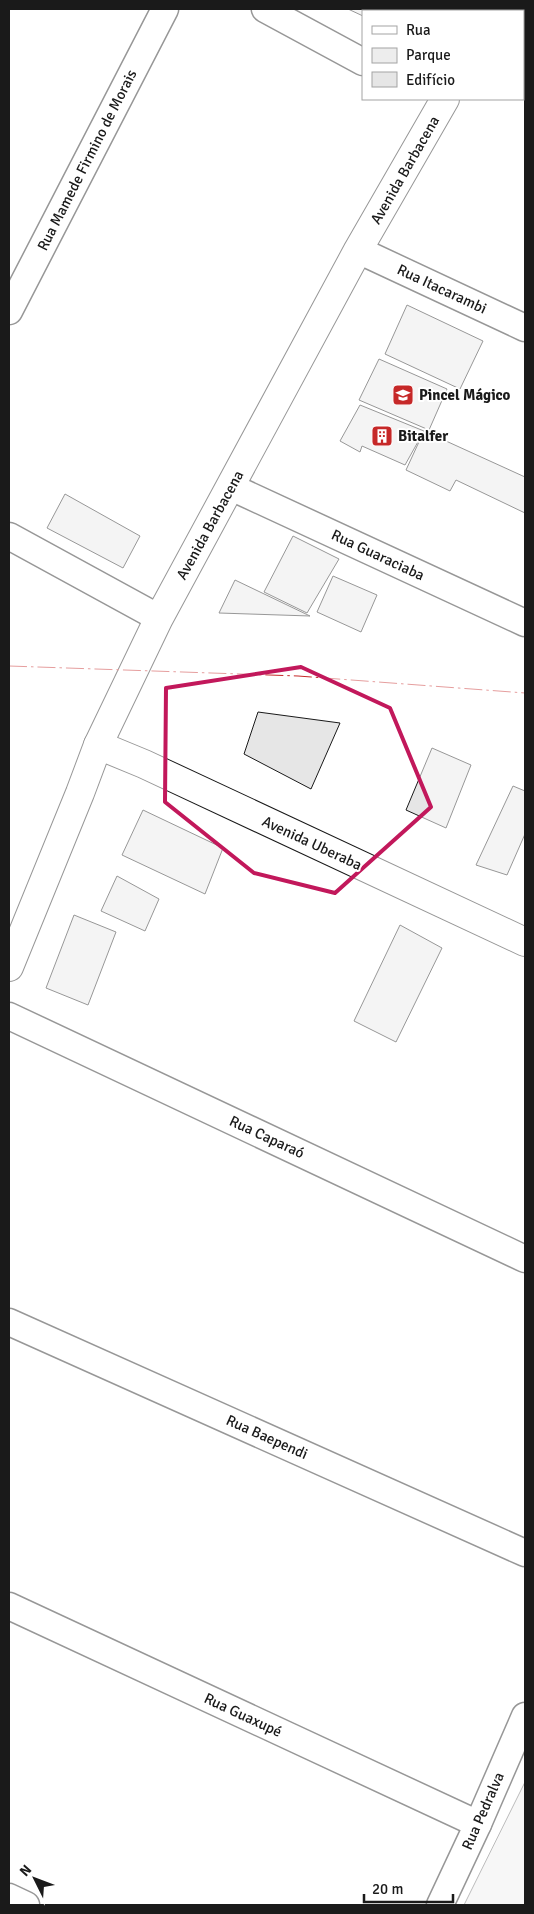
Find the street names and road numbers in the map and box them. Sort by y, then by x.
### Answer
street label: Rua Mamede Firmino de Morais [33,66,141,254]
street label: Avenida Barbacena [367,113,443,227]
street label: Rua Itacarambi [394,260,490,318]
street label: Avenida Barbacena [173,467,247,583]
street label: Rua Guaraciaba [329,526,427,584]
street label: Avenida Uberaba [259,812,365,874]
street label: Rua Caparaó [227,1112,308,1162]
street label: Rua Baependi [223,1411,311,1463]
street label: Rua Guaxupé [201,1689,285,1741]
street label: Rua Pedralva [458,1769,508,1853]

